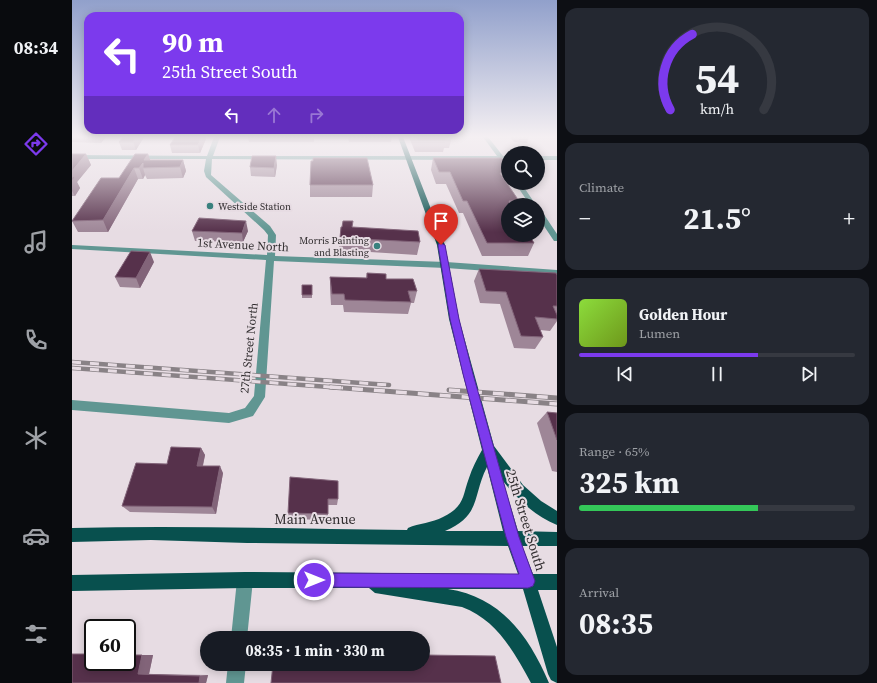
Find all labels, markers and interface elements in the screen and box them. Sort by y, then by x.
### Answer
text: 90 m [162,23,224,61]
icon: left [96,28,148,80]
text: 08:34 [14,35,58,60]
text: 54 [694,49,740,106]
text: 25th Street South [162,59,298,84]
text: km/h [700,98,734,118]
icon: left [221,104,243,126]
icon: ahead [263,104,285,126]
icon: right [305,104,327,126]
icon: directions [22,130,50,158]
map controls [501,146,545,242]
button: search [501,146,545,190]
text: Climate [579,179,624,196]
button: layers [501,198,545,242]
text: 21.5° [683,198,751,239]
place label: Westside Station [218,200,291,213]
marker: Westside Station [205,201,215,211]
text: − [579,203,591,233]
text: + [843,203,855,233]
pin [424,204,458,245]
icon: arrive [430,210,452,232]
icon: music [22,228,50,256]
place label: Morris Painting and Blasting [299,234,369,259]
street label: 1st Avenue North [197,235,289,255]
marker: Morris Painting and Blasting [372,241,382,251]
street label: 27th Street North [236,302,262,394]
text: Golden Hour [639,304,727,325]
text: Lumen [639,325,680,342]
icon: phone [22,326,50,354]
icon: previous [614,363,636,385]
icon: pause [706,363,728,385]
icon: next [798,363,820,385]
icon: climate [22,424,50,452]
text: Range · 65% [579,443,650,460]
text: 325 km [579,462,679,503]
street label: 25th Street South [501,467,551,573]
street label: Main Avenue [274,509,356,529]
icon: car [22,522,50,550]
position arrow [293,559,335,601]
text: Arrival [579,584,619,601]
text: 08:35 [579,603,653,644]
speed limit sign: 60 [84,619,136,671]
icon: filters [22,620,50,648]
text: 08:35 · 1 min · 330 m [246,640,385,661]

